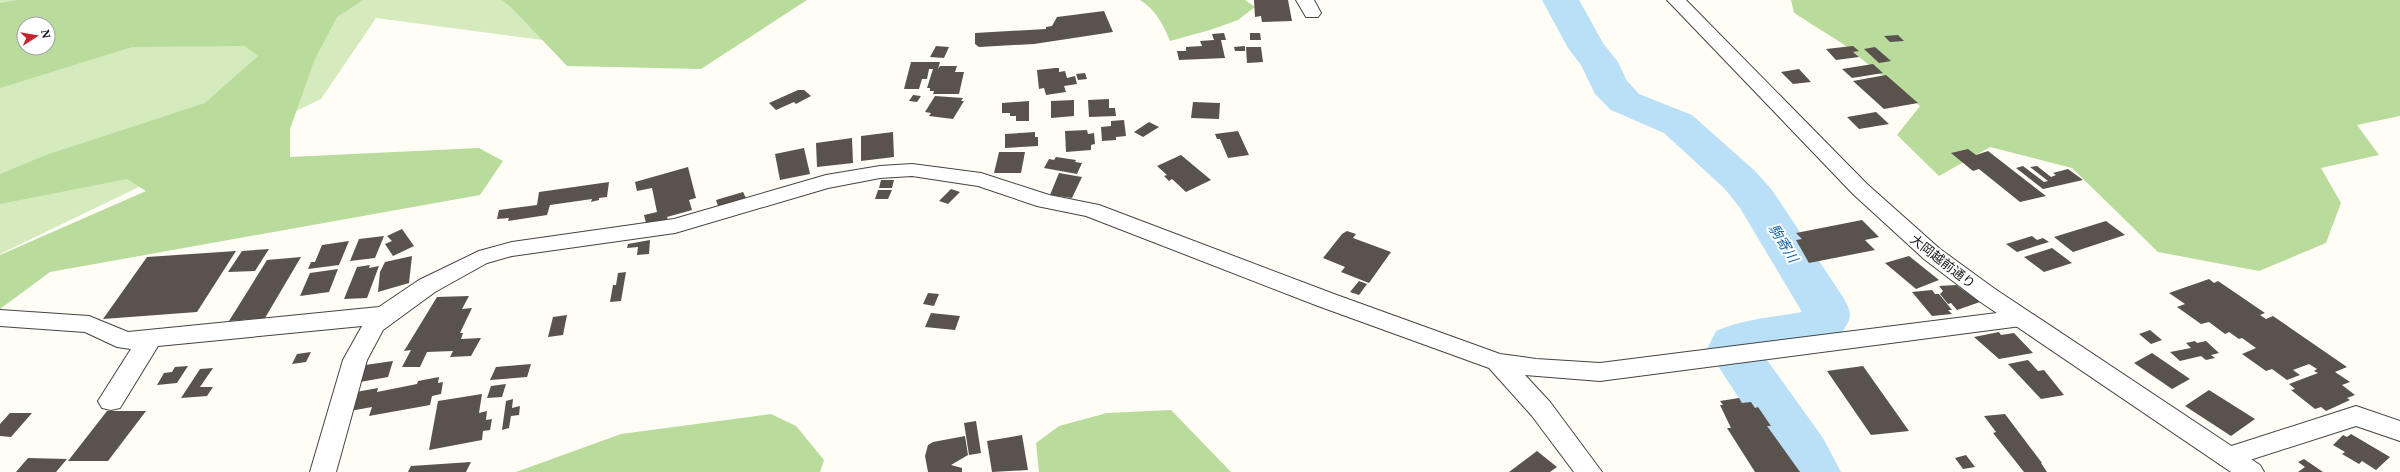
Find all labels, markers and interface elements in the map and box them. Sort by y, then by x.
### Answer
north arrow [16,16,56,56]
text: N [38,28,55,40]
water label: 駒寄川 [1765,220,1804,268]
street label: 大岡越前通り [1907,230,1979,292]

